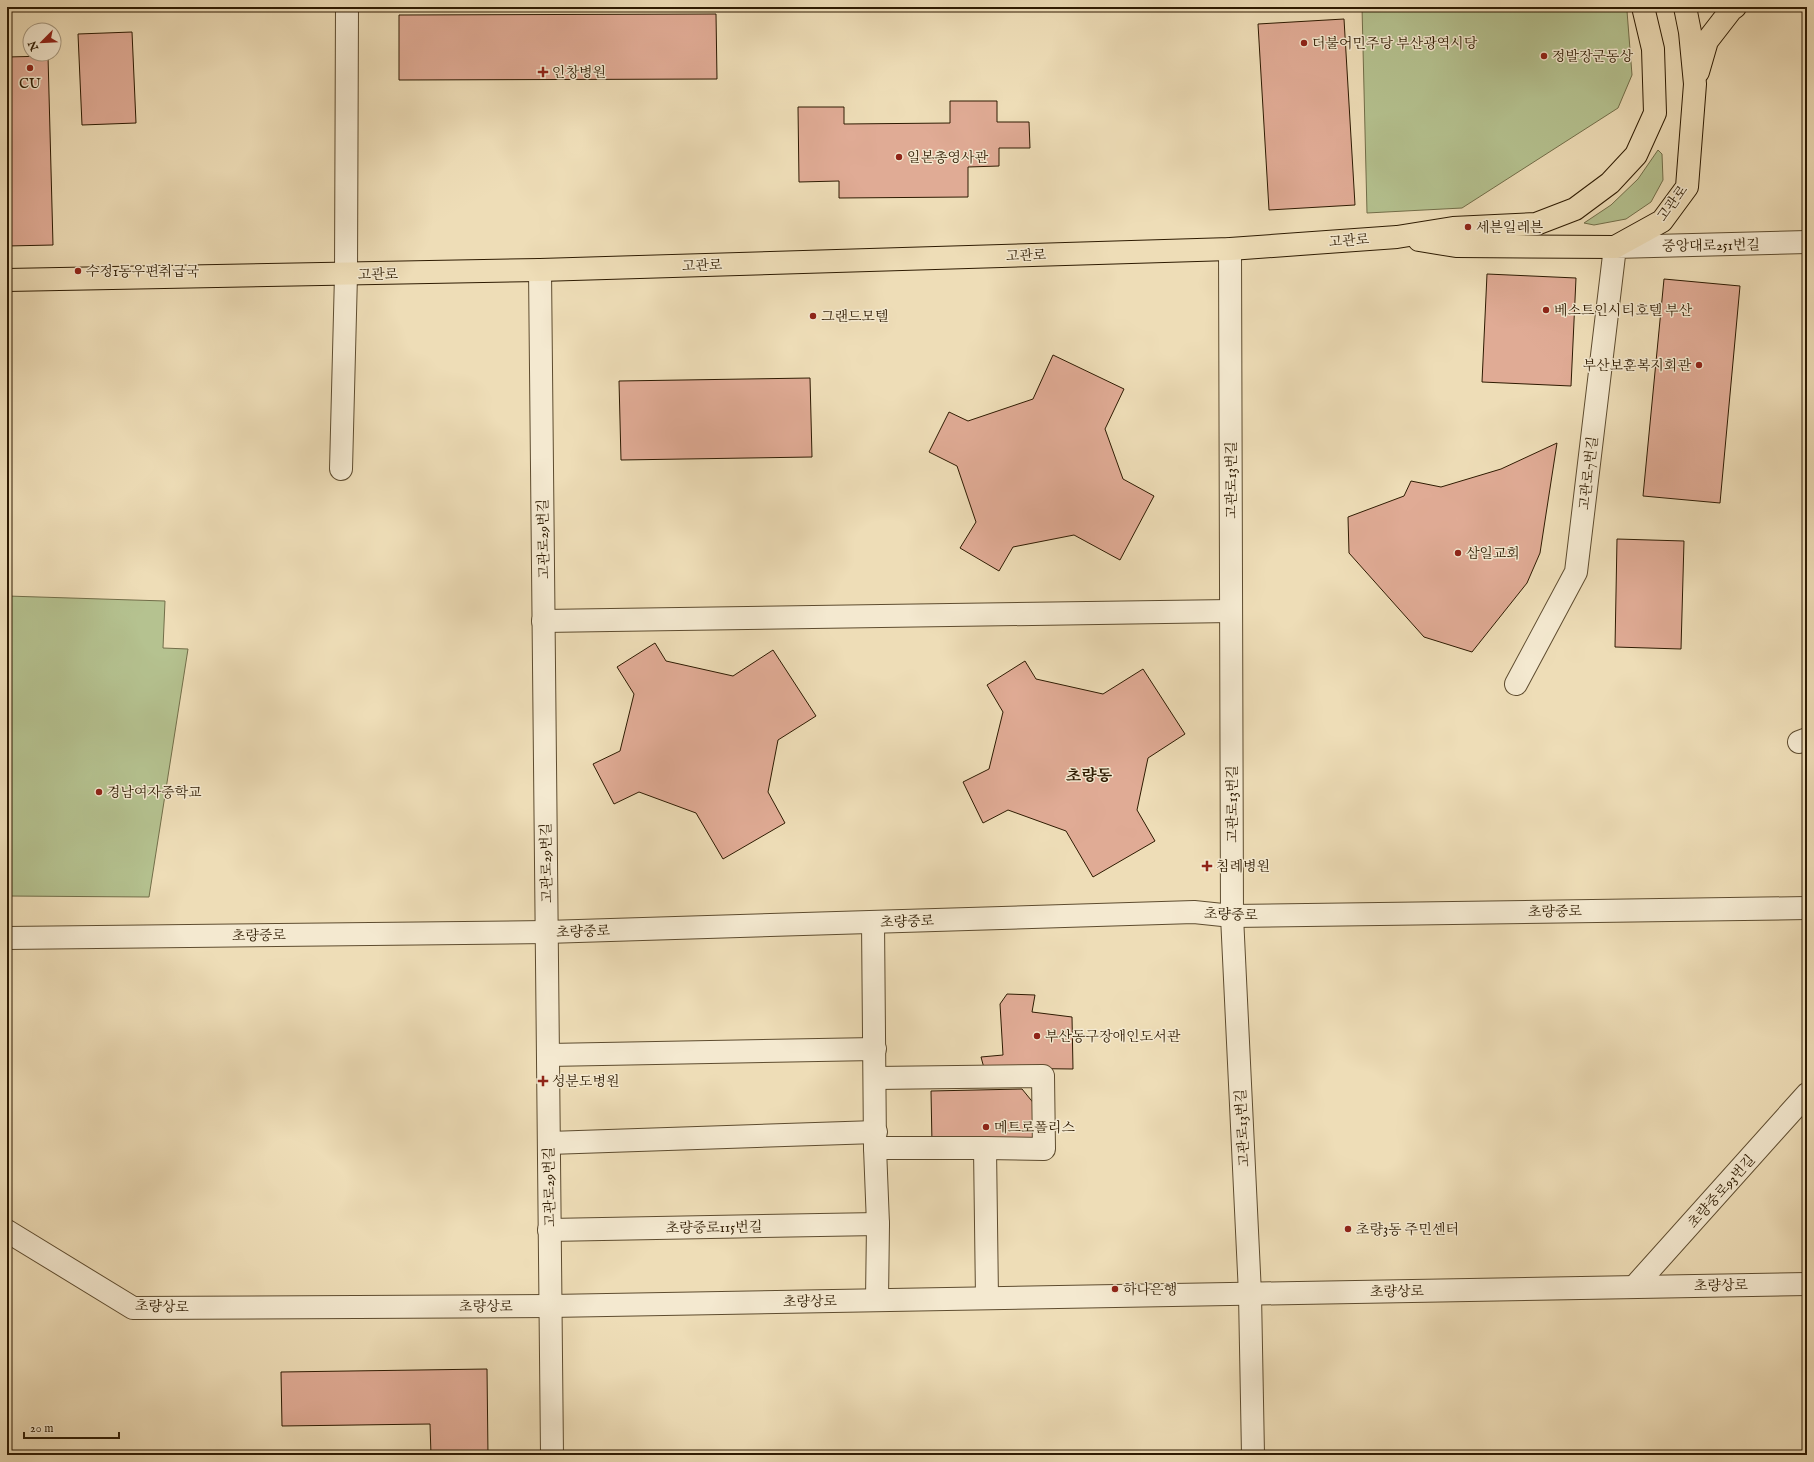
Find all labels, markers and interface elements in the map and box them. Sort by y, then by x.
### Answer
north arrow [22,22,62,62]
place label: 더불어민주당 부산광역시당 [1312,35,1478,53]
text: N [25,38,43,54]
marker: 더불어민주당 부산광역시당 [1299,38,1309,48]
place label: 정발장군동상 [1552,48,1634,66]
marker: 정발장군동상 [1539,51,1549,61]
marker: CU [25,63,35,73]
place label: 인창병원 [552,64,606,82]
marker: 인창병원 [537,66,549,78]
place label: CU [19,75,41,93]
place label: 일본총영사관 [907,149,989,167]
marker: 일본총영사관 [894,152,904,162]
street label: 고관로 [1654,182,1692,225]
place label: 세븐일레븐 [1476,219,1544,237]
marker: 세븐일레븐 [1463,222,1473,232]
street label: 고관로 [1328,231,1370,251]
street label: 중앙대로251번길 [1662,236,1760,256]
street label: 고관로 [1005,246,1047,266]
street label: 고관로 [681,256,723,276]
place label: 수정1동우편취급국 [86,263,199,281]
marker: 수정1동우편취급국 [73,266,83,276]
street label: 고관로 [358,266,399,284]
place label: 베스트인시티호텔 부산 [1554,302,1693,320]
marker: 베스트인시티호텔 부산 [1541,305,1551,315]
place label: 그랜드모텔 [821,308,889,326]
marker: 그랜드모텔 [808,311,818,321]
place label: 부산보훈복지회관 [1583,357,1691,375]
marker: 부산보훈복지회관 [1694,360,1704,370]
street label: 고관로7번길 [1576,435,1602,511]
street label: 고관로13번길 [1223,441,1241,519]
street label: 고관로29번길 [534,499,554,579]
place label: 삼일교회 [1466,545,1520,563]
marker: 삼일교회 [1453,548,1463,558]
street label: 고관로13번길 [1224,765,1242,843]
district label: 초량동 [1066,766,1113,787]
place label: 경남여자중학교 [107,784,202,802]
marker: 경남여자중학교 [94,787,104,797]
street label: 고관로29번길 [537,823,557,903]
place label: 침례병원 [1216,858,1270,876]
marker: 침례병원 [1201,860,1213,872]
street label: 초량중로 [1528,903,1583,921]
street label: 초량중로 [1204,905,1259,925]
street label: 초량중로 [880,912,935,932]
street label: 초량중로 [556,922,611,942]
street label: 초량중로 [232,927,287,945]
place label: 부산동구장애인도서관 [1045,1028,1181,1046]
marker: 부산동구장애인도서관 [1032,1031,1042,1041]
place label: 성분도병원 [552,1073,620,1091]
marker: 성분도병원 [537,1075,549,1087]
street label: 고관로13번길 [1232,1088,1254,1167]
place label: 메트로폴리스 [994,1119,1076,1137]
marker: 메트로폴리스 [981,1122,991,1132]
street label: 고관로29번길 [540,1147,560,1227]
street label: 초량중로93번길 [1684,1151,1759,1232]
street label: 초량중로115번길 [666,1218,762,1238]
place label: 초량3동 주민센터 [1356,1221,1459,1239]
marker: 초량3동 주민센터 [1343,1224,1353,1234]
street label: 초량상로 [1694,1277,1749,1295]
place label: 하나은행 [1123,1281,1177,1299]
street label: 초량상로 [1370,1283,1425,1301]
marker: 하나은행 [1110,1284,1120,1294]
street label: 초량상로 [783,1293,838,1311]
street label: 초량상로 [135,1297,190,1317]
street label: 초량상로 [459,1298,514,1316]
scale bar [24,1414,119,1440]
text: 20 m [30,1421,53,1436]

